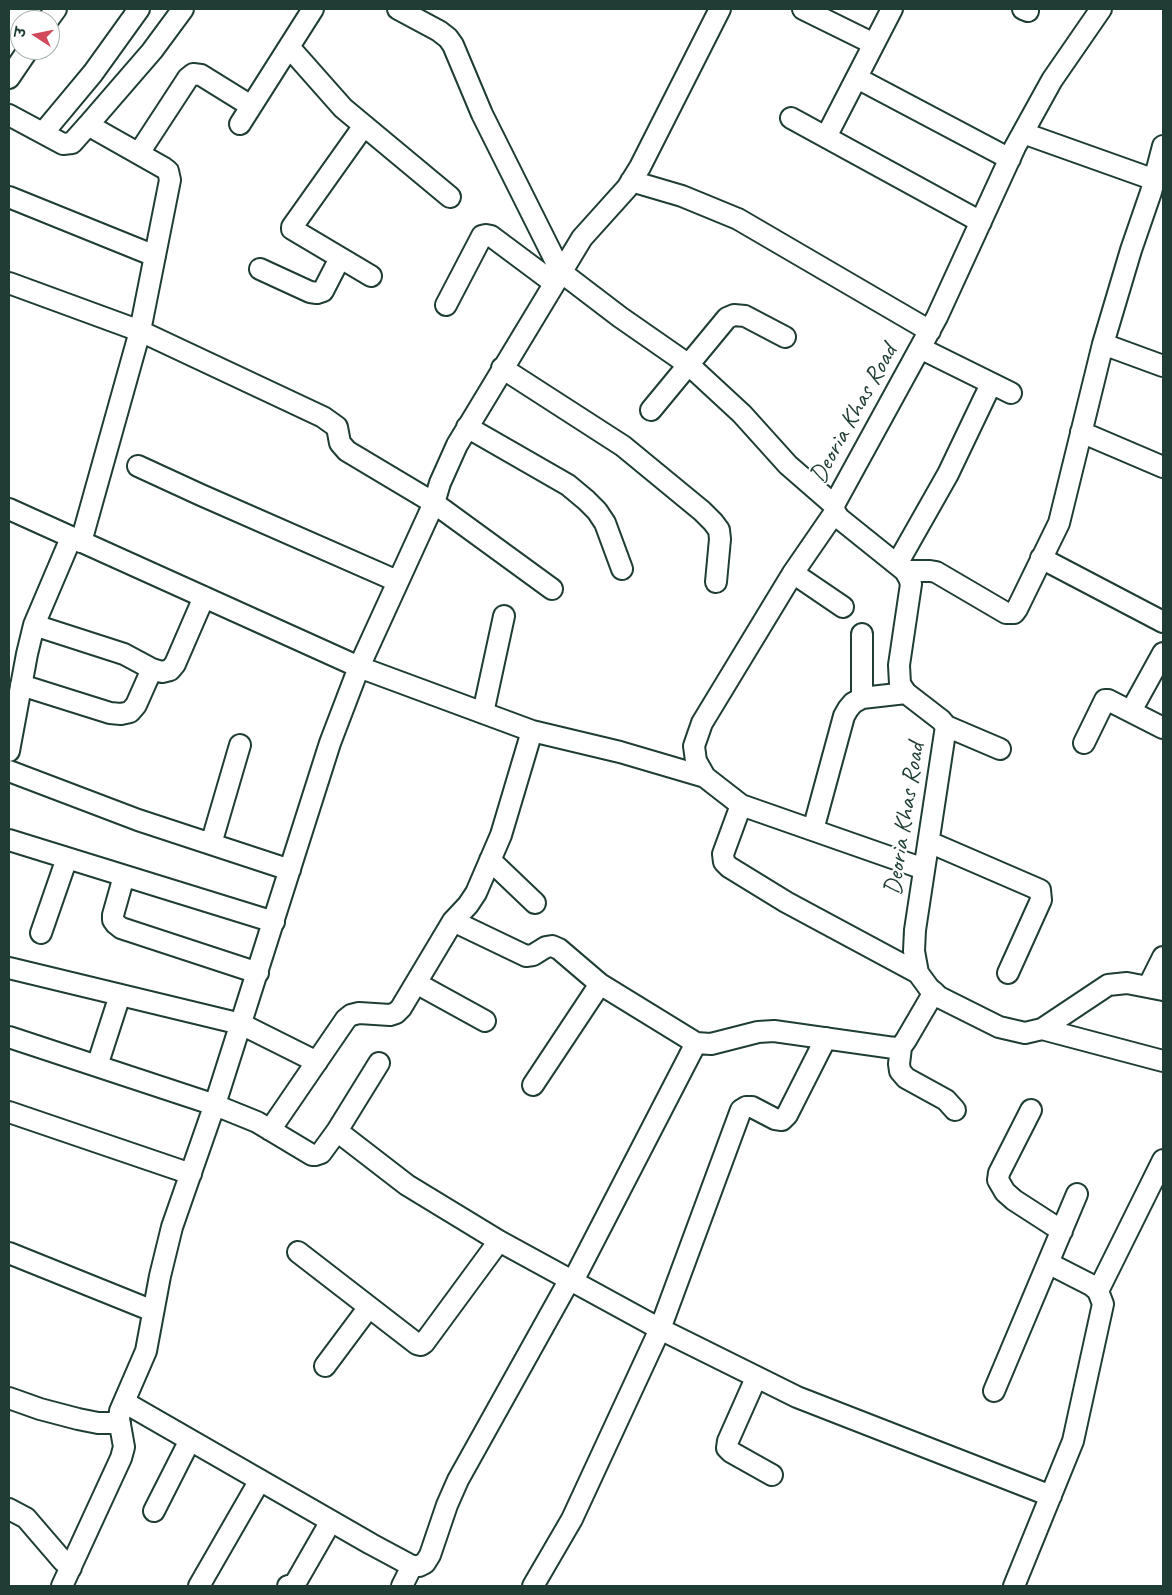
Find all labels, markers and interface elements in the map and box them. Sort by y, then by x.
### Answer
north arrow [10,10,60,60]
text: उ [12,26,30,38]
street label: Deoria Khas Road [804,339,904,489]
street label: Deoria Khas Road [878,741,932,897]

